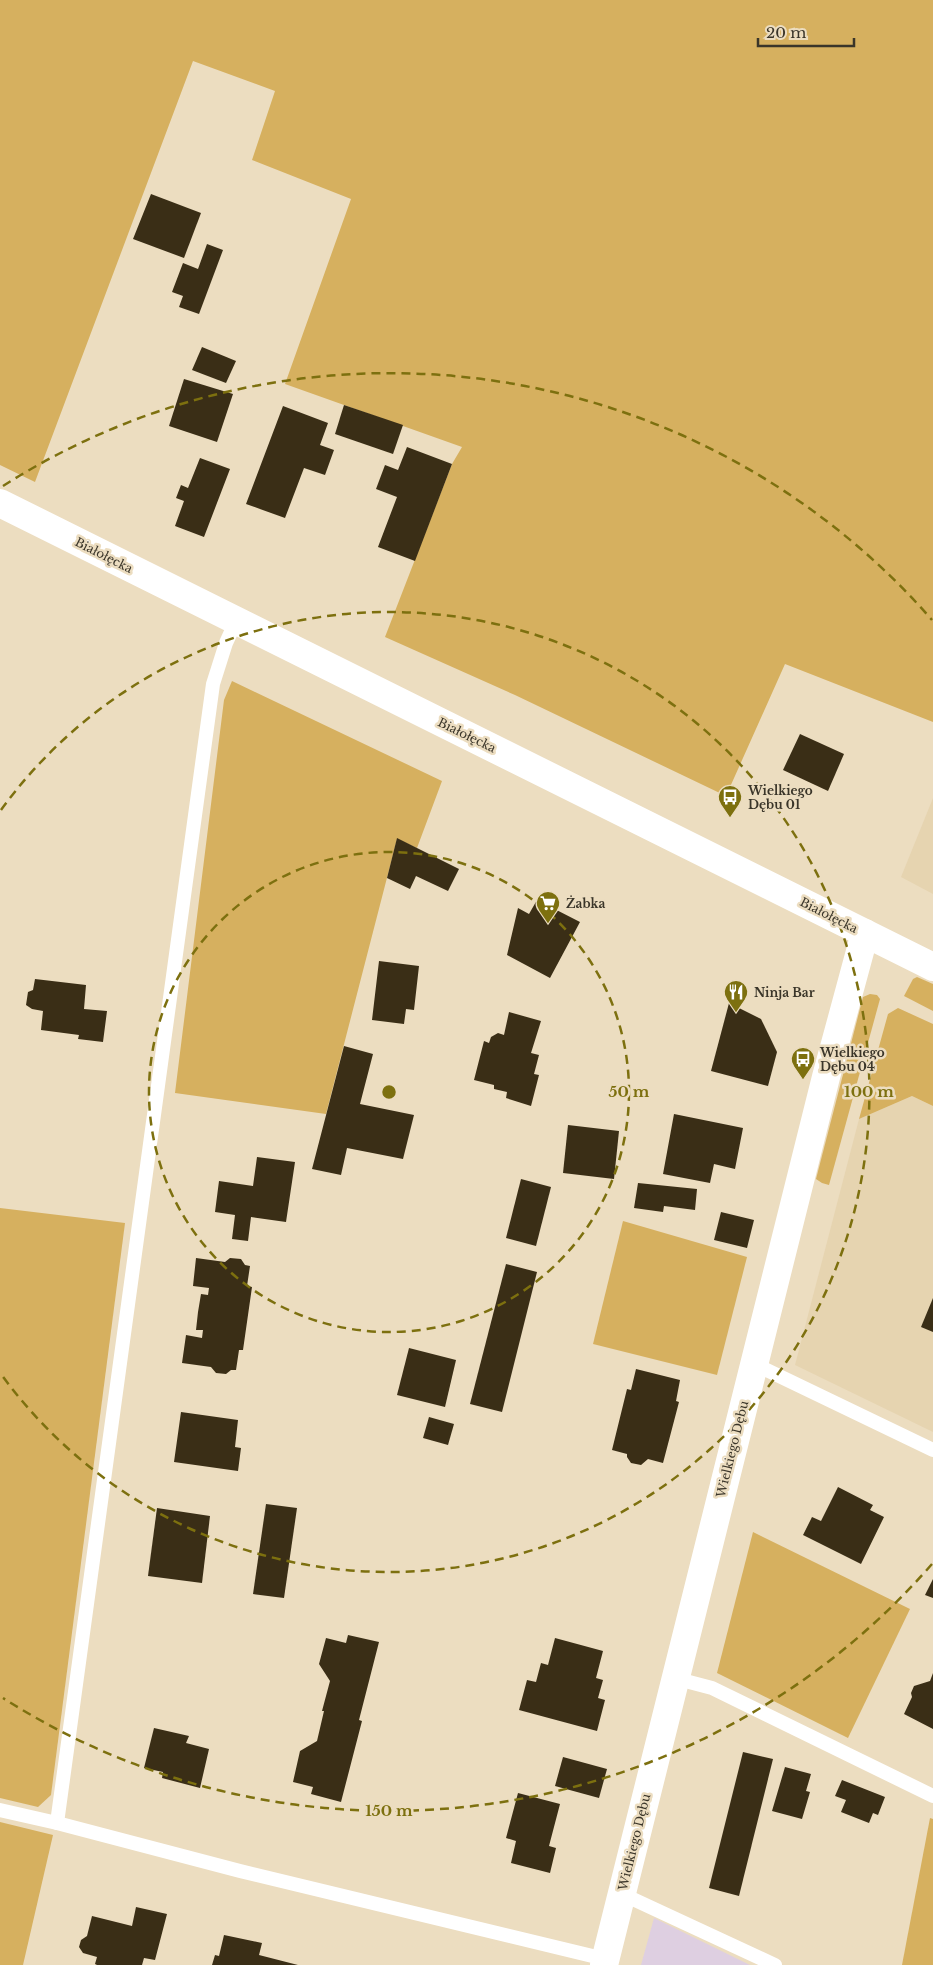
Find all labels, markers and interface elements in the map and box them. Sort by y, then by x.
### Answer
scale bar [758,15,854,47]
text: 20 m [766,23,806,42]
street label: Białołęcka [73,534,136,576]
street label: Białołęcka [435,714,499,756]
place label: Wielkiego Dębu 01 [747,783,813,812]
bus stop icon: Wielkiego Dębu 01 [717,784,743,818]
supermarket icon: Żabka [535,890,561,924]
street label: Białołęcka [798,894,861,936]
place label: Żabka [566,895,606,911]
restaurant icon: Ninja Bar [723,979,749,1013]
place label: Ninja Bar [754,985,815,1000]
place label: Wielkiego Dębu 04 [819,1045,885,1074]
bus stop icon: Wielkiego Dębu 04 [790,1046,816,1080]
text: 50 m [609,1082,650,1101]
text: 100 m [844,1082,894,1101]
centre of rings [380,1083,398,1101]
street label: Wielkiego Dębu [713,1399,751,1500]
street label: Wielkiego Dębu [615,1792,653,1893]
text: 150 m [365,1801,413,1820]

